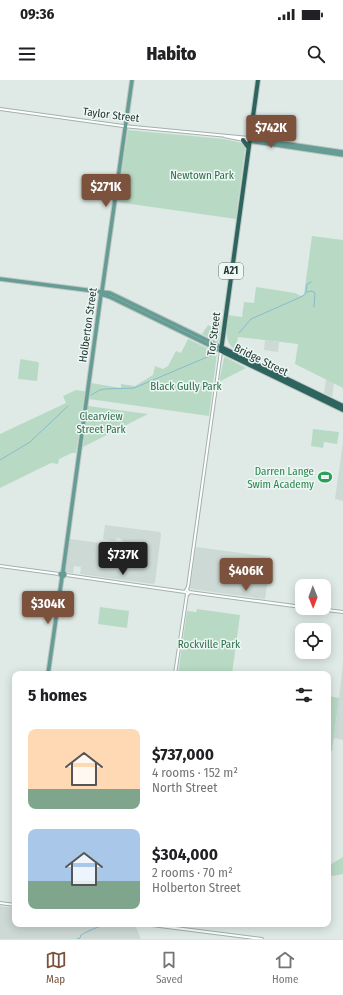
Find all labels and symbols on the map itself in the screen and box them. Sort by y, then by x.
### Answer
street label: Taylor Street [82,105,140,125]
pin: $742K [243,115,299,149]
park label: Newtown Park [170,169,235,182]
pin: $271K [78,174,134,208]
road number: A21 [219,263,243,279]
street label: Holberton Street [76,287,100,363]
street label: Tor Street [205,311,223,357]
street label: Bridge Street [232,341,291,379]
park label: Black Gully Park [150,380,223,393]
park label: Clearview Street Park [76,410,126,436]
place label: Darren Lange Swim Academy [247,465,314,491]
sports icon: Darren Lange Swim Academy [317,469,333,485]
pin: $737K [95,542,151,576]
pin: $406K [218,558,274,592]
north arrow [295,579,331,615]
pin: $304K [20,591,76,625]
park label: Rockville Park [178,638,241,651]

